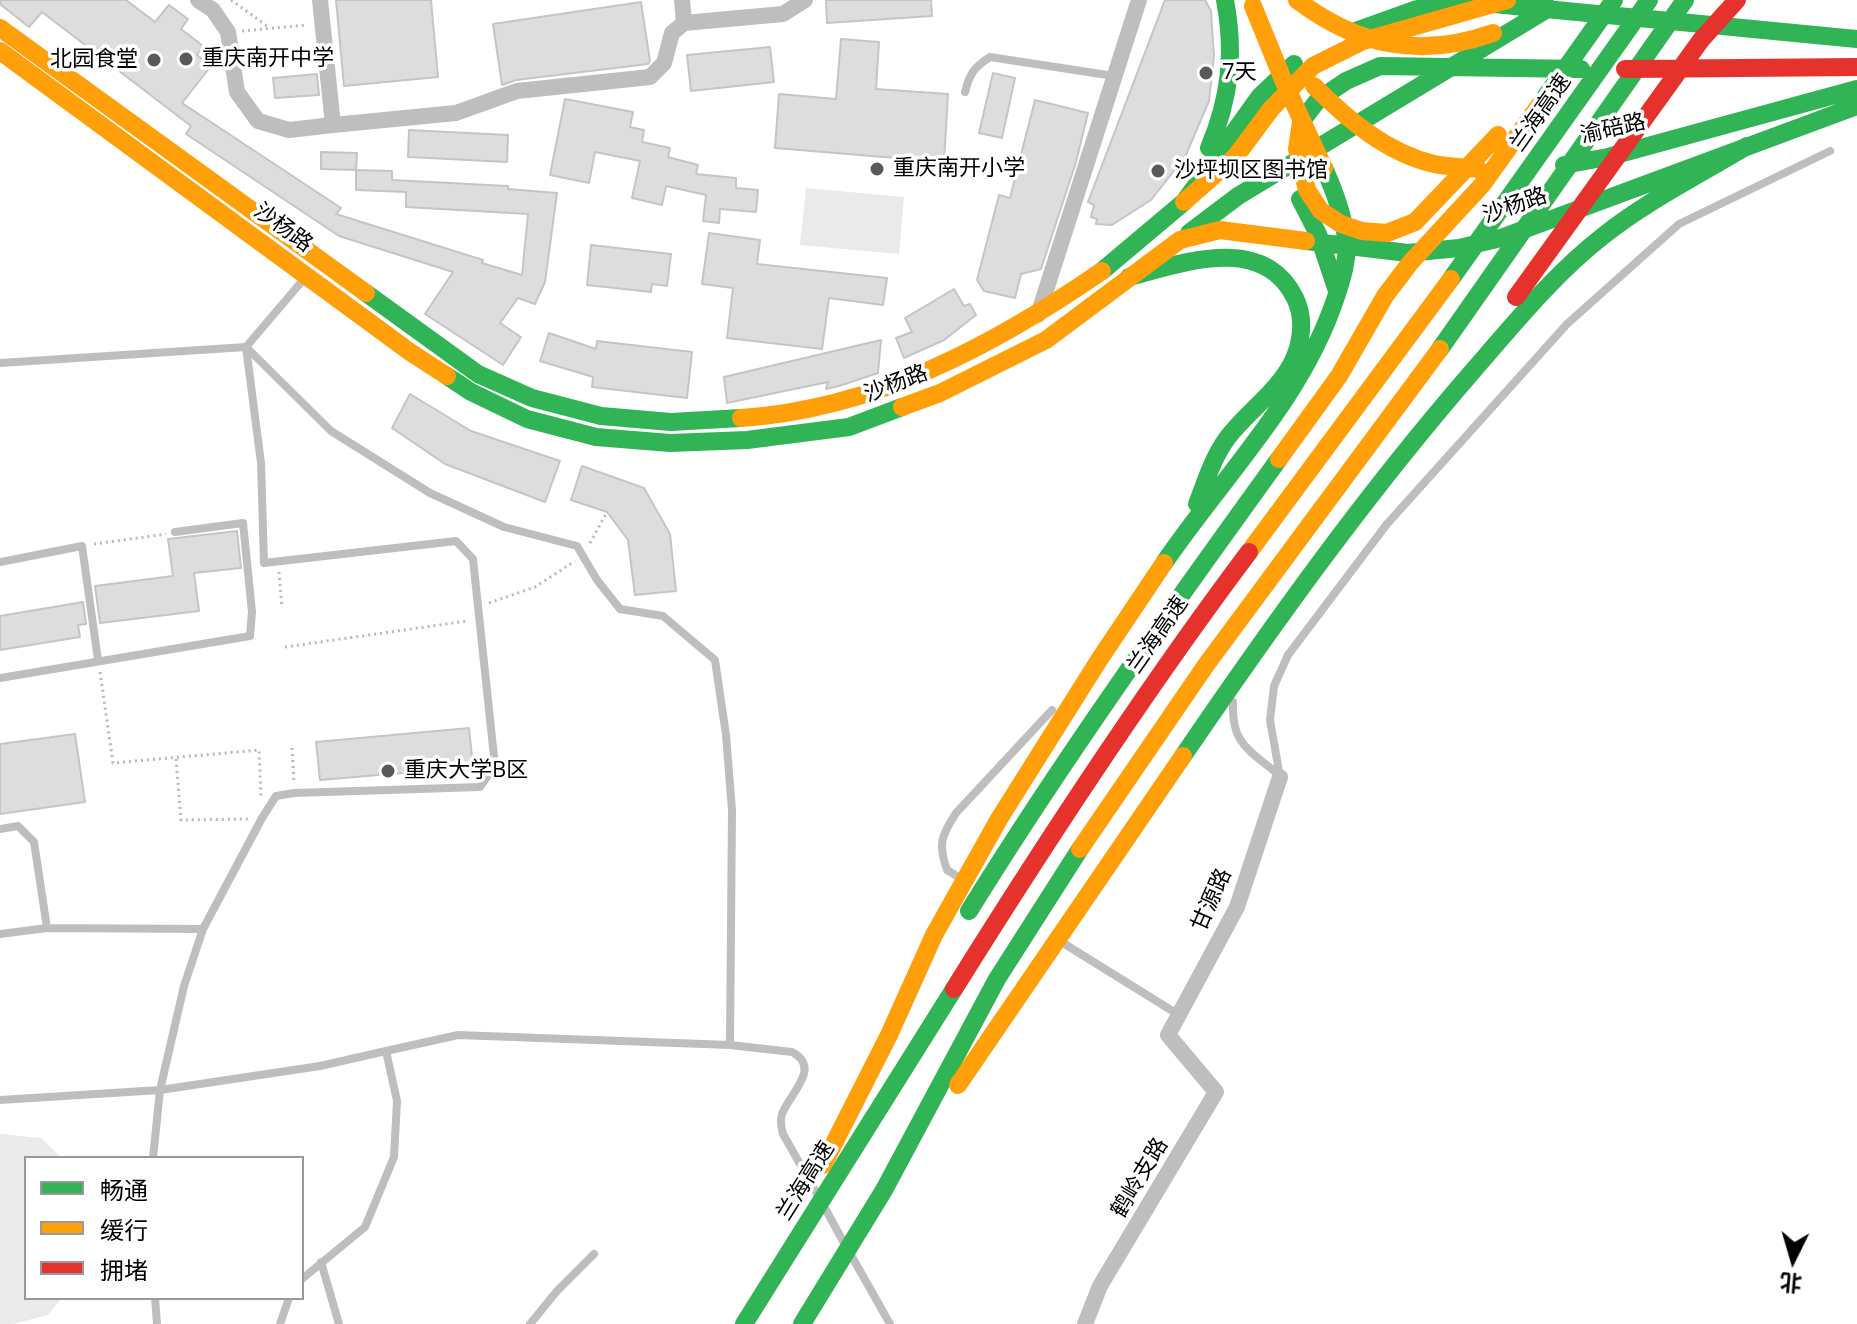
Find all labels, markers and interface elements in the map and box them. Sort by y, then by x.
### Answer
place label: 重庆南开中学 [202,46,334,72]
place label: 北园食堂 [50,47,138,73]
marker: 重庆南开中学 [177,50,195,68]
marker: 北园食堂 [145,51,163,69]
place label: 7天 [1222,60,1257,86]
marker: 7天 [1197,64,1215,82]
street label: 兰海高速 [1505,69,1577,157]
street label: 渝碚路 [1578,109,1648,149]
place label: 重庆南开小学 [893,156,1025,182]
place label: 沙坪坝区图书馆 [1174,158,1328,184]
marker: 重庆南开小学 [868,160,886,178]
marker: 沙坪坝区图书馆 [1149,162,1167,180]
street label: 沙杨路 [1480,183,1550,229]
street label: 沙杨路 [249,198,317,258]
street label: 沙杨路 [860,360,932,408]
street label: 兰海高速 [1122,591,1194,679]
place label: 重庆大学B区 [404,758,528,784]
marker: 重庆大学B区 [379,762,397,780]
street label: 甘源路 [1187,864,1237,936]
street label: 鹤岭支路 [1106,1133,1174,1223]
street label: 兰海高速 [771,1137,841,1225]
legend [24,1156,304,1300]
text: 畅通 [100,1173,148,1206]
text: 缓行 [100,1213,148,1246]
north arrow [1753,1220,1833,1300]
text: 拥堵 [100,1253,148,1286]
text: 北 [1779,1268,1803,1300]

